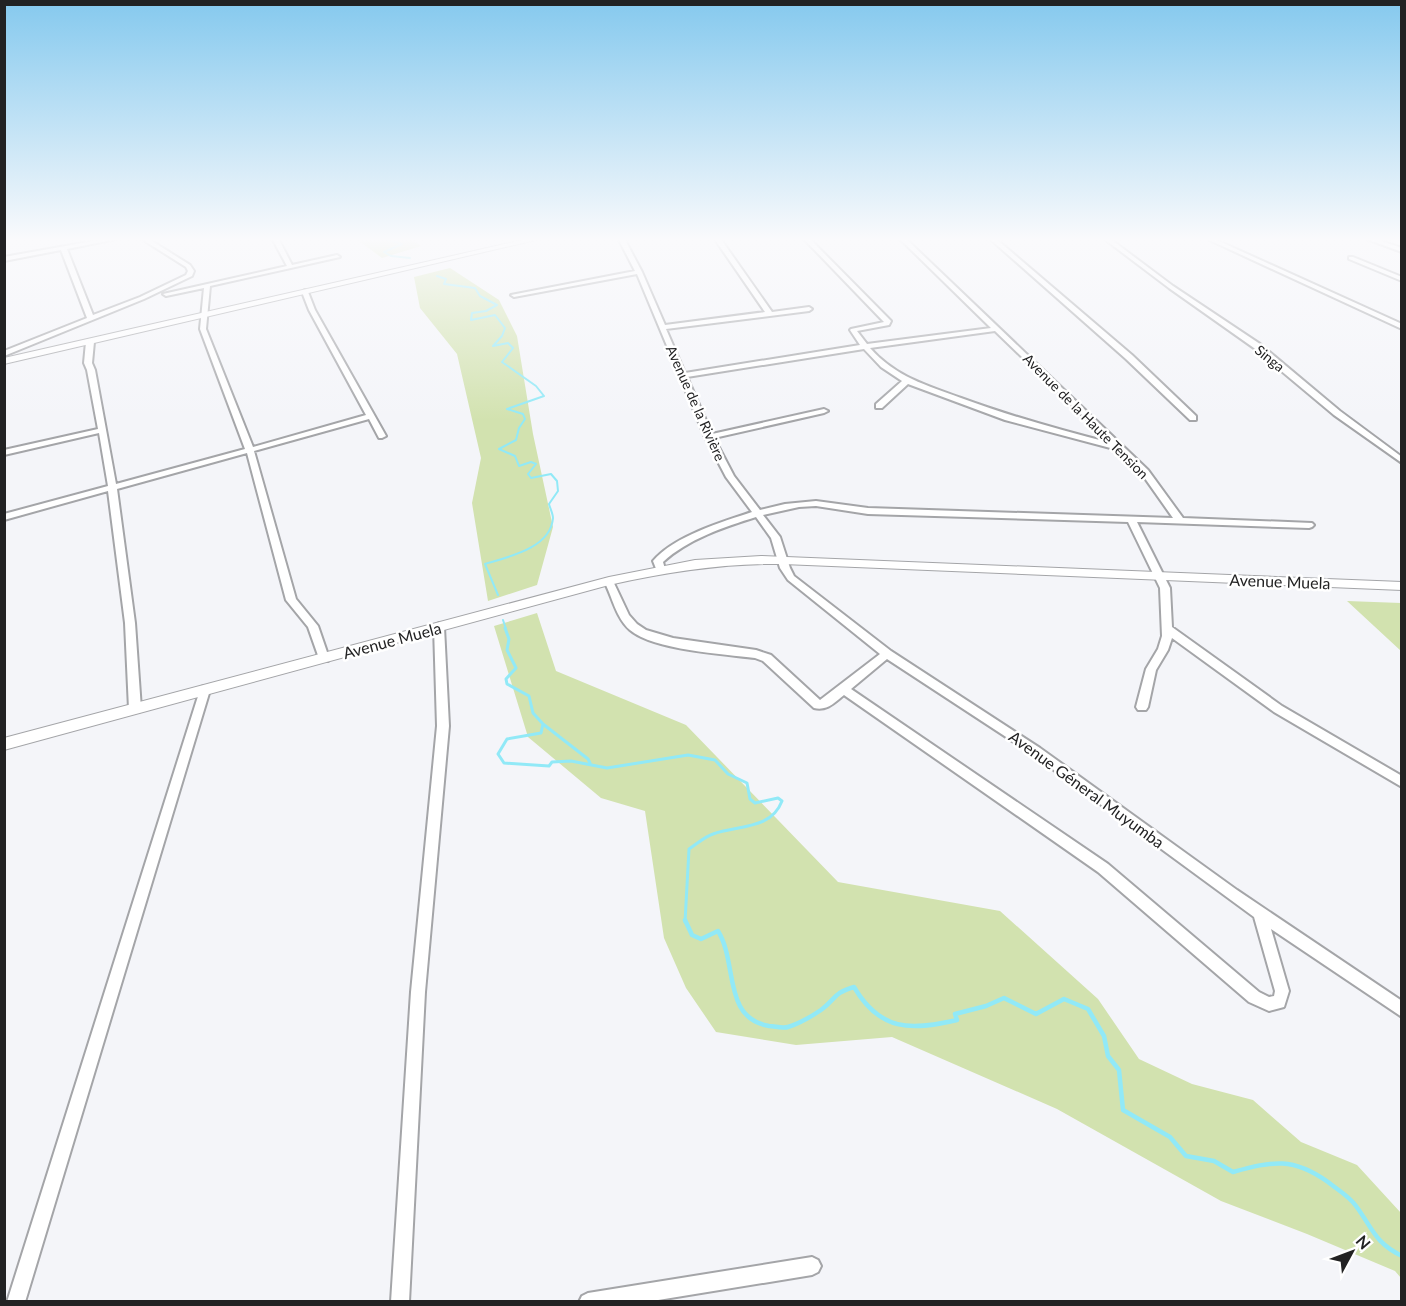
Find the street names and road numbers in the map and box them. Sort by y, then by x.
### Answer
street label: Singa [1252,341,1288,375]
street label: Avenue de la Rivière [663,343,729,463]
street label: Avenue de la Haute Tension [1020,350,1152,482]
street label: Avenue Muela [1229,570,1331,592]
street label: Avenue Muela [341,618,443,662]
street label: Avenue Géneral Muyumba [1006,726,1168,852]

